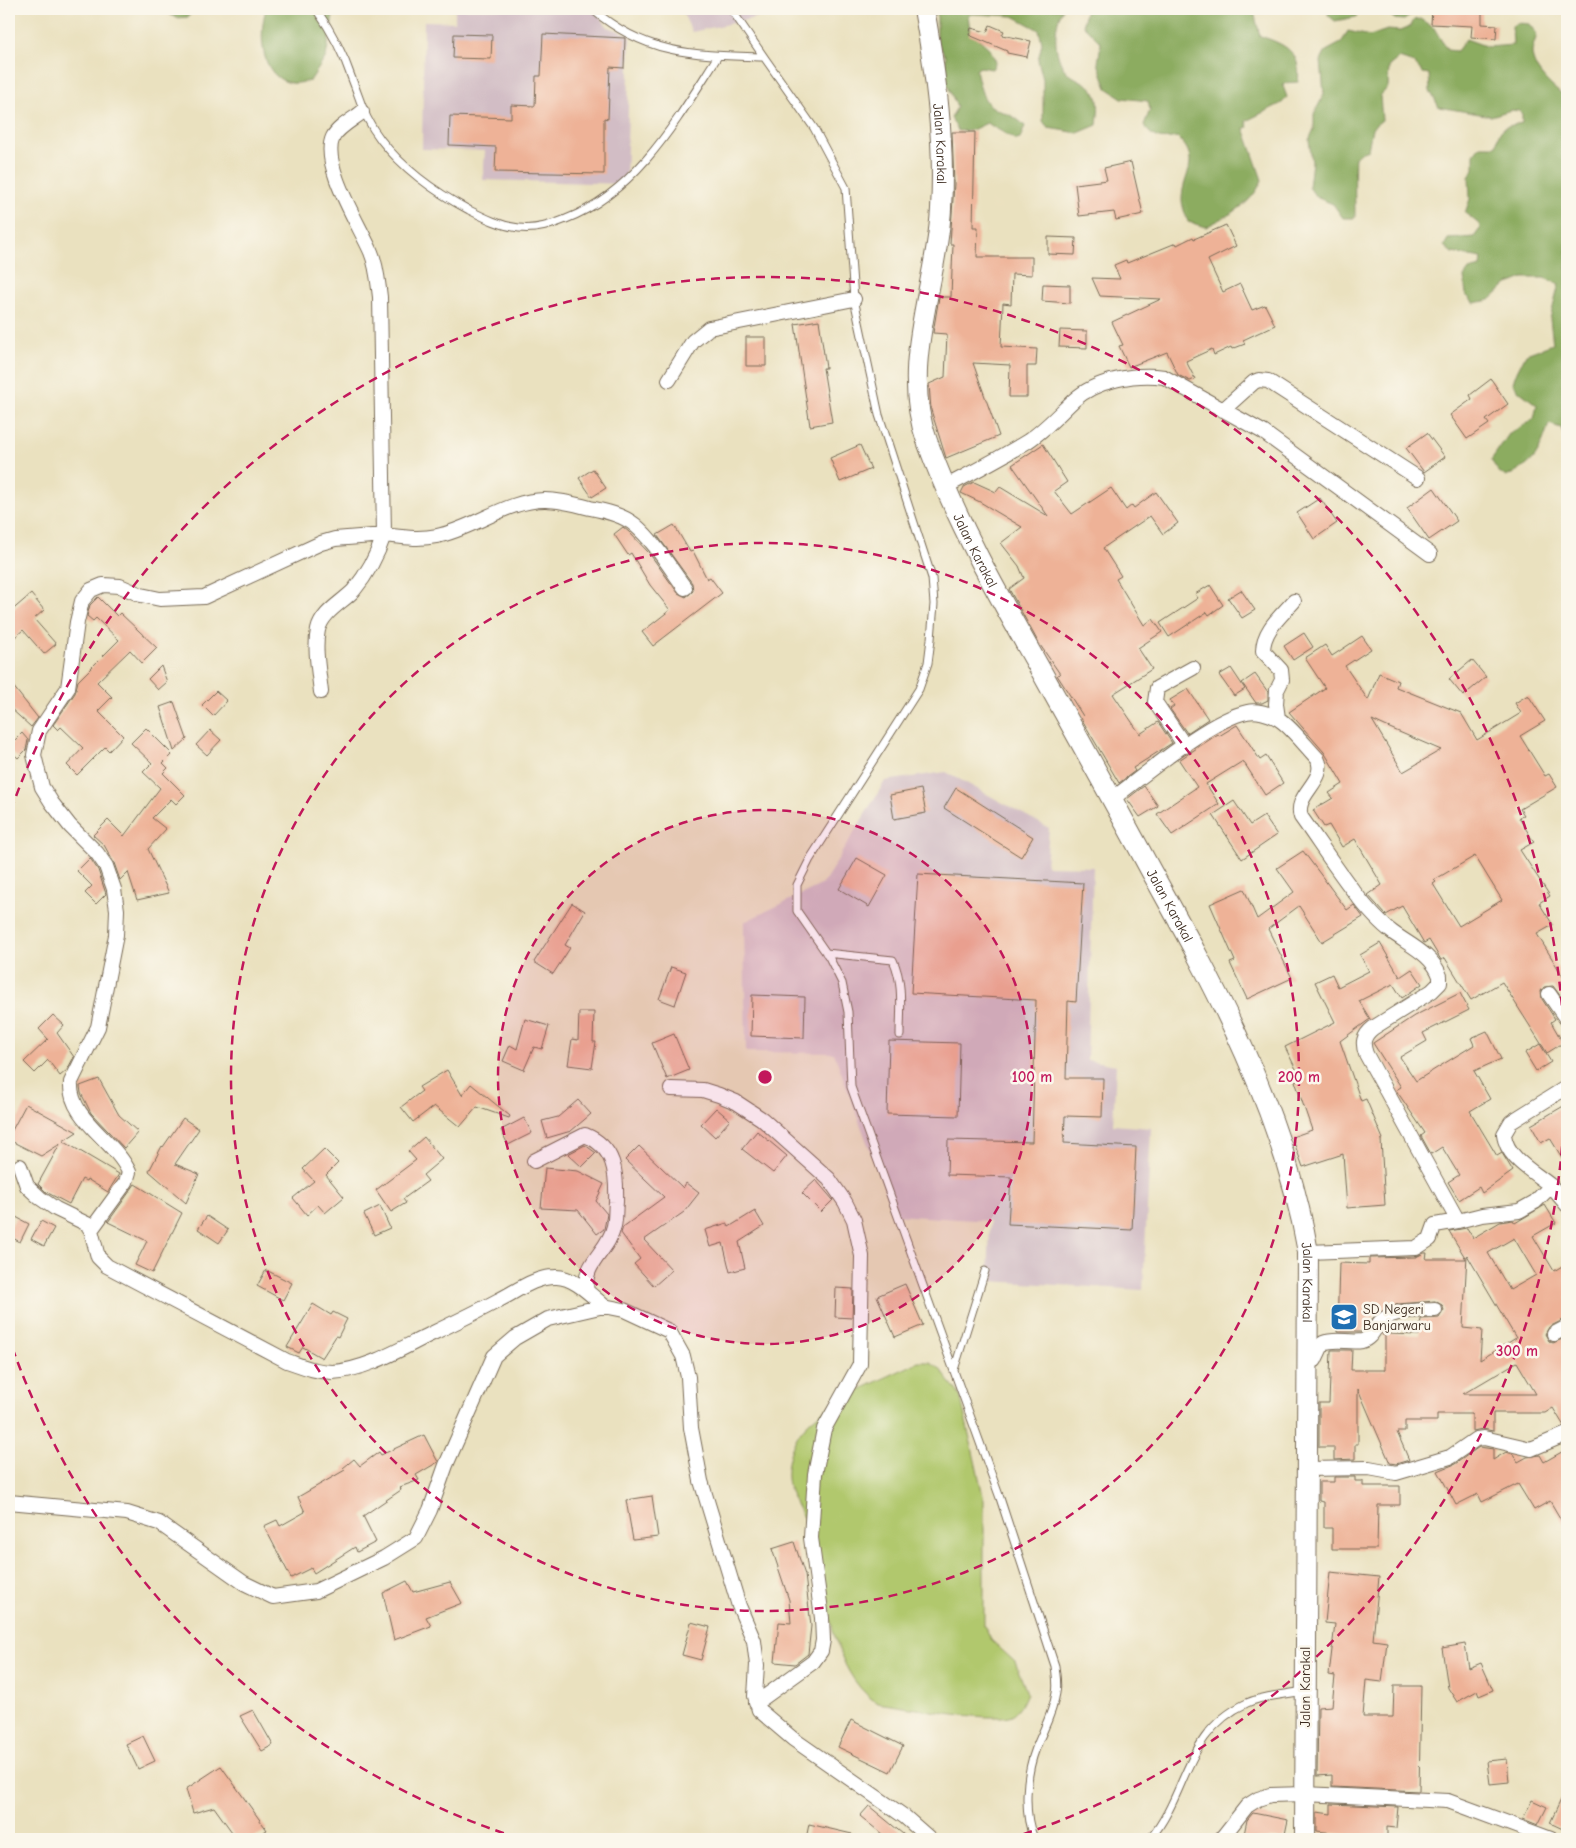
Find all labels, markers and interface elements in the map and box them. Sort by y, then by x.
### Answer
street label: Jalan Karakal [929,103,950,184]
street label: Jalan Karakal [949,511,1001,591]
street label: Jalan Karakal [1143,866,1197,945]
centre of rings [756,1068,774,1086]
text: 100 m [1012,1068,1052,1086]
text: 200 m [1278,1068,1320,1086]
street label: Jalan Karakal [1297,1241,1316,1323]
place label: SD Negeri Banjarwaru [1363,1301,1431,1334]
school or university icon: SD Negeri Banjarwaru [1329,1302,1359,1332]
text: 300 m [1496,1342,1538,1360]
street label: Jalan Karakal [1297,1647,1314,1727]

